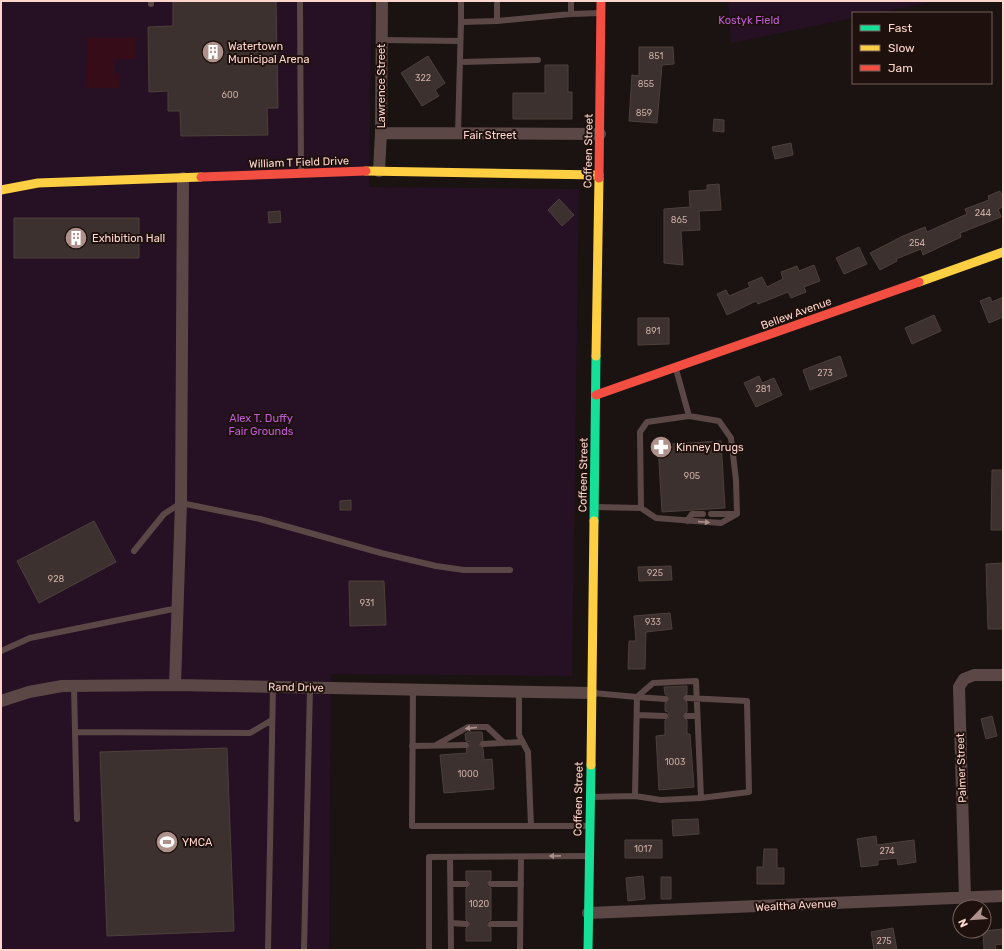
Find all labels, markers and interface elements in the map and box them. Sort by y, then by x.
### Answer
legend [852,12,992,84]
park label: Kostyk Field [718,14,780,27]
text: Fast [888,21,912,35]
building icon: Watertown Municipal Arena [200,39,226,65]
place label: Watertown Municipal Arena [228,40,309,66]
text: Slow [888,41,915,55]
street label: Lawrence Street [375,43,388,128]
house number: 851 [649,51,664,61]
text: Jam [888,61,913,75]
house number: 322 [415,73,431,83]
house number: 855 [638,79,654,89]
house number: 600 [222,90,239,100]
house number: 859 [636,108,652,118]
street label: Coffeen Street [581,113,596,188]
street label: Fair Street [463,129,517,142]
street label: William T Field Drive [249,154,349,171]
house number: 244 [975,208,992,218]
house number: 865 [671,215,687,225]
building icon: Exhibition Hall [63,225,89,251]
place label: Exhibition Hall [92,232,165,245]
house number: 254 [909,238,926,248]
street label: Bellew Avenue [759,295,833,332]
house number: 891 [646,326,661,336]
house number: 273 [817,368,833,378]
house number: 281 [756,384,771,394]
park label: Alex T. Duffy Fair Grounds [229,412,294,438]
pharmacy icon: Kinney Drugs [648,434,674,460]
street label: Coffeen Street [576,437,591,512]
place label: Kinney Drugs [676,441,744,454]
house number: 905 [684,471,700,481]
one-way arrow [698,519,710,525]
house number: 925 [647,568,663,578]
house number: 928 [48,574,64,584]
house number: 931 [360,598,374,608]
house number: 933 [645,617,661,627]
street label: Rand Drive [268,681,324,694]
one-way arrow [465,724,478,731]
street label: Palmer Street [954,732,969,803]
house number: 1003 [665,757,685,767]
street label: Coffeen Street [571,761,586,836]
house number: 1000 [458,769,479,779]
sports icon: YMCA [154,829,180,855]
place label: YMCA [182,836,213,849]
house number: 1017 [634,844,652,854]
house number: 274 [879,846,895,856]
one-way arrow [548,853,561,859]
street label: Wealtha Avenue [755,897,837,914]
house number: 1020 [469,899,490,909]
north arrow [952,899,992,939]
text: N [956,917,971,929]
house number: 275 [876,936,892,946]

